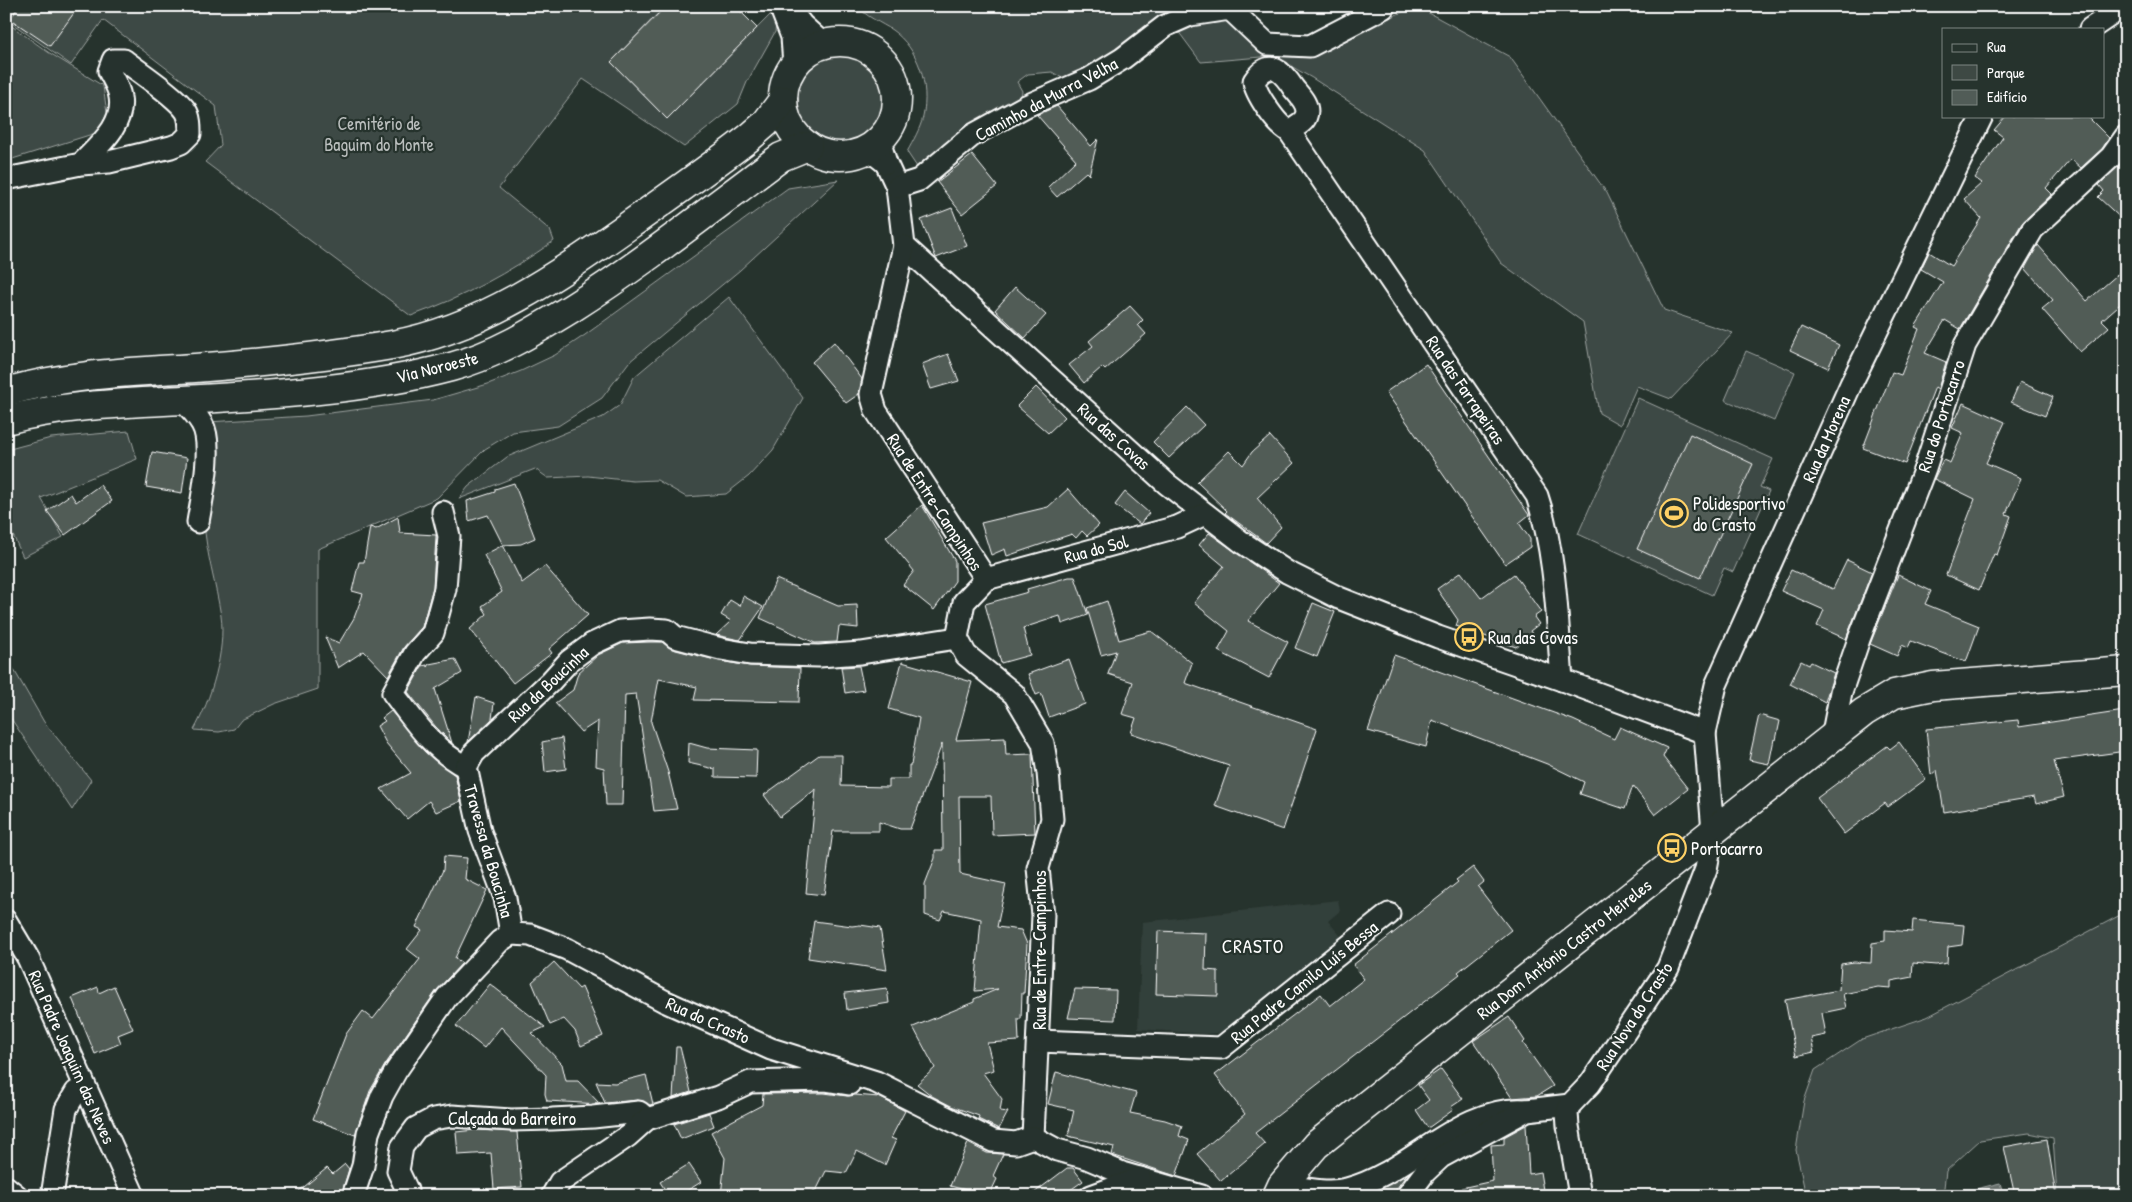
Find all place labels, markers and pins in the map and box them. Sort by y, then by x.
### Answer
place label: Polidesportivo do Crasto [1693,491,1785,537]
sports icon: Polidesportivo do Crasto [1659,498,1689,528]
bus stop icon: Rua das Covas [1454,622,1484,652]
place label: Rua das Covas [1488,625,1578,650]
bus stop icon: Portocarro [1657,833,1687,863]
place label: Portocarro [1691,836,1762,861]

